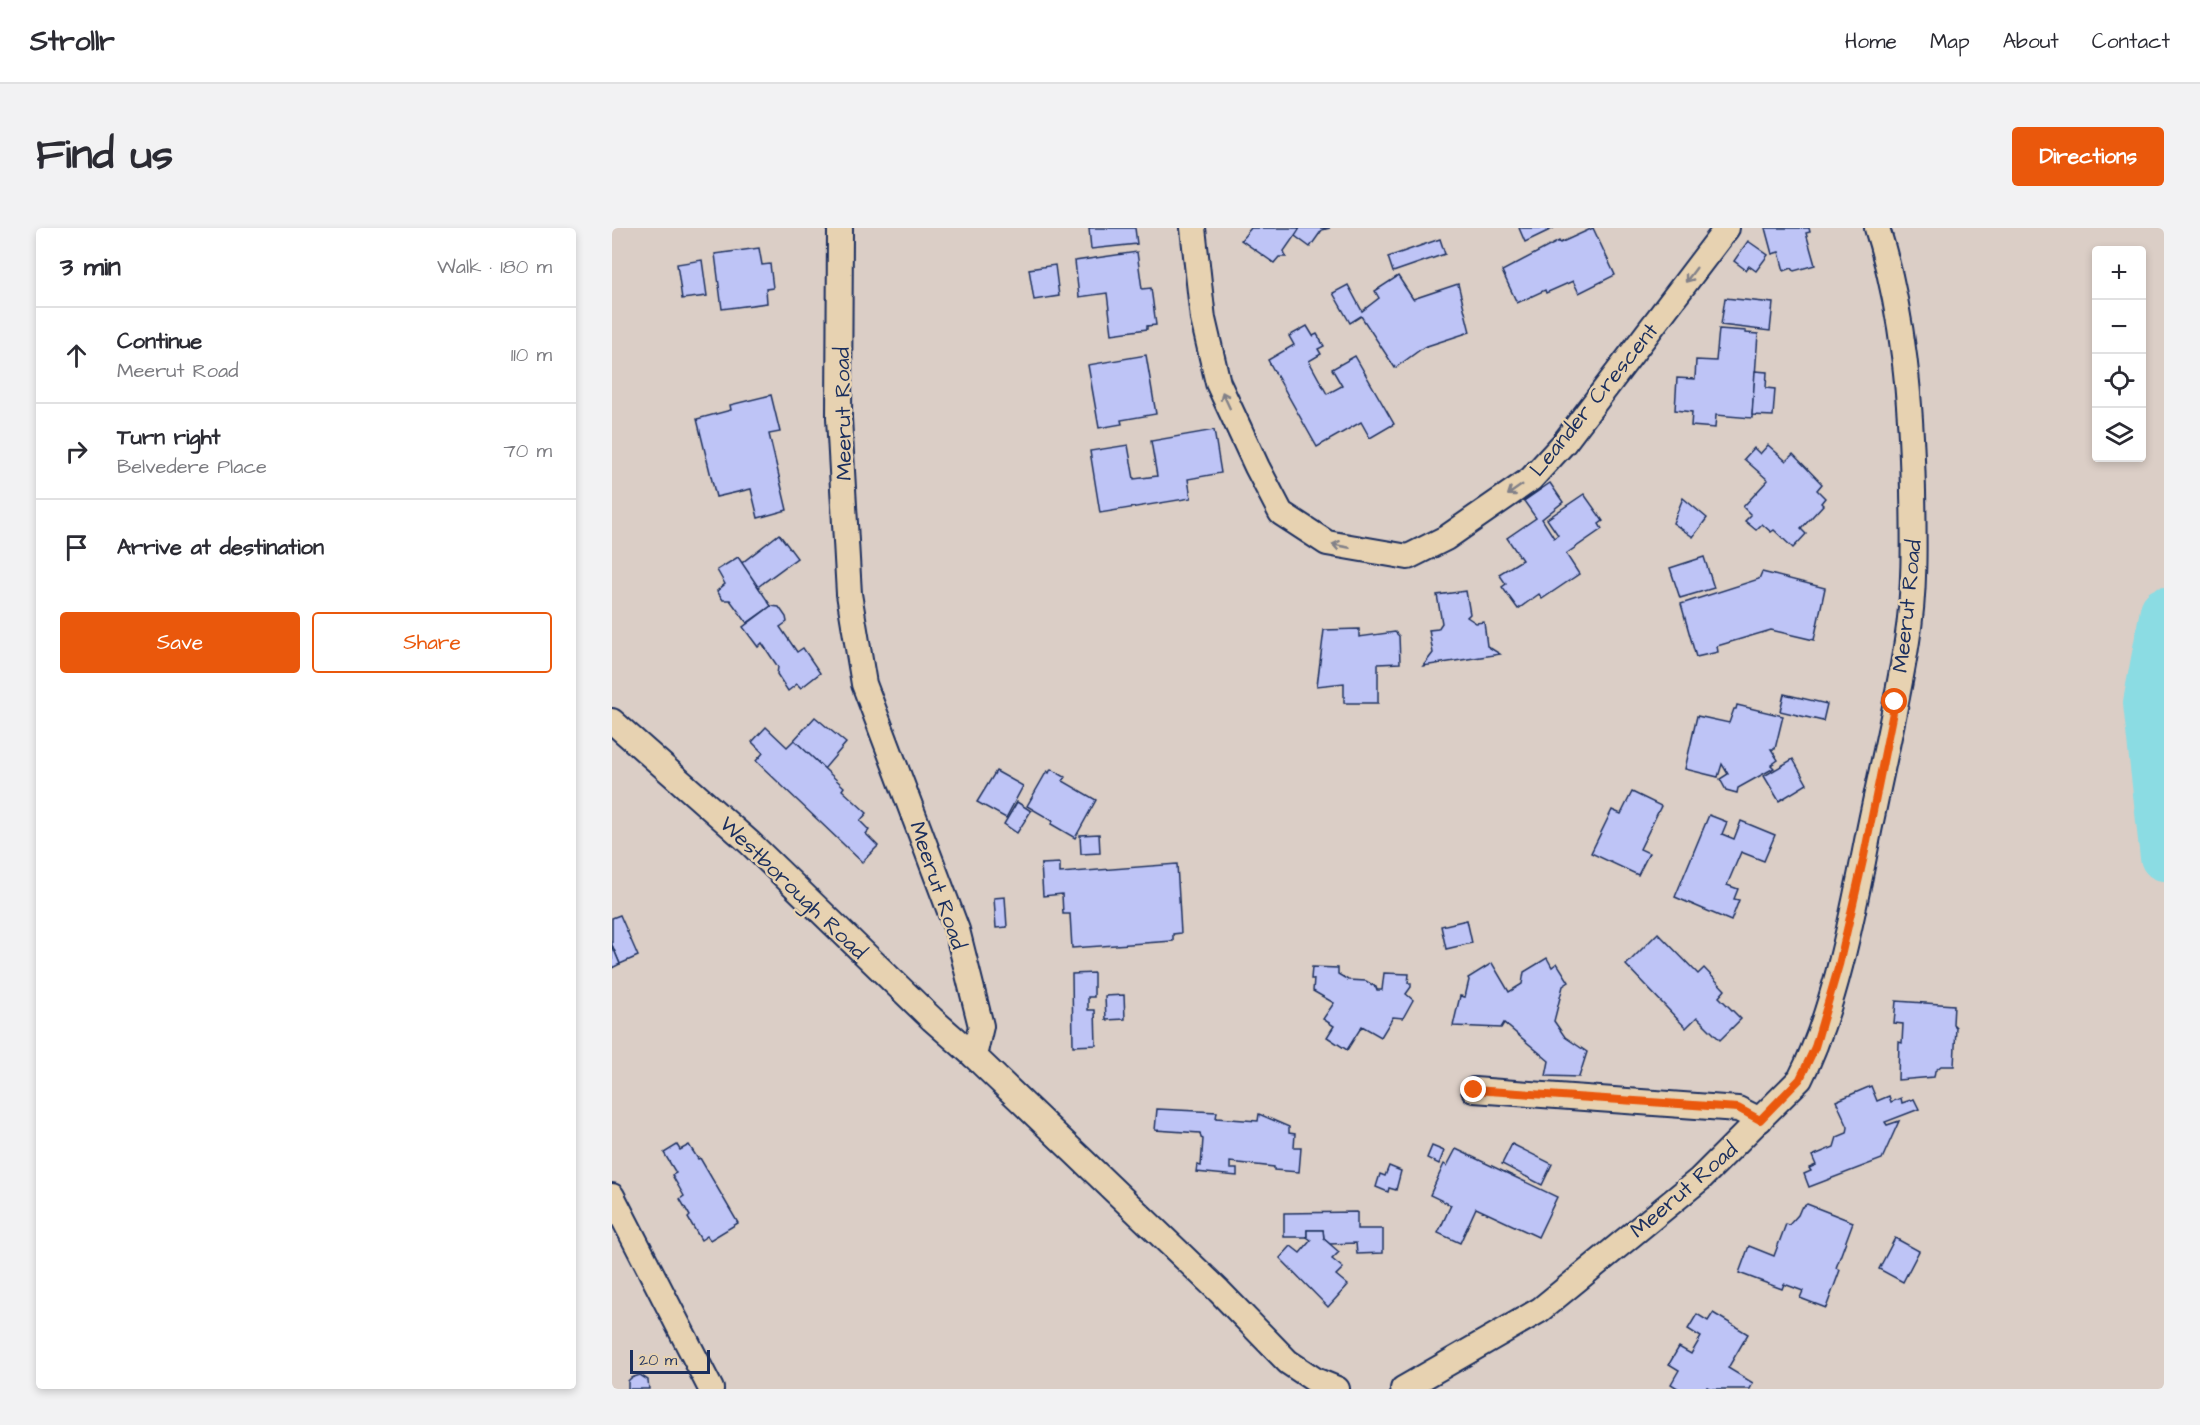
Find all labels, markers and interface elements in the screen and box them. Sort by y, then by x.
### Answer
text: Strollr [30,22,115,61]
text: Home [1845,27,1897,56]
text: Map [1930,27,1970,56]
text: About [2003,27,2059,56]
text: Contact [2092,27,2170,56]
text: Find us [36,127,173,185]
button: Directions [2012,127,2164,186]
map controls [2092,246,2146,462]
button: + [2092,246,2146,300]
text: 3 min [60,249,121,285]
text: Walk · 180 m [437,253,552,281]
one-way arrow [1685,266,1698,282]
button: − [2092,300,2146,354]
street label: Leander Crescent [1522,316,1666,483]
text: Continue [117,326,202,357]
icon: ahead [60,339,93,372]
text: 110 m [511,341,552,369]
street label: Meerut Road [827,347,860,481]
button: locate [2092,354,2146,408]
text: Meerut Road [117,357,238,385]
one-way arrow [1219,391,1231,409]
button: layers [2092,408,2146,462]
text: Turn right [117,422,220,453]
icon: right [60,435,93,468]
text: 70 m [504,437,552,465]
text: Belvedere Place [117,453,267,481]
one-way arrow [1508,484,1524,496]
icon: arrive [60,531,93,564]
text: Arrive at destination [117,532,324,563]
street label: Meerut Road [1885,538,1930,674]
one-way arrow [1331,540,1351,551]
button: Save [60,612,300,673]
button: Share [312,612,552,673]
route start [1881,688,1907,714]
street label: Westborough Road [712,809,874,968]
street label: Meerut Road [901,817,974,954]
route end [1460,1076,1486,1102]
street label: Meerut Road [1623,1135,1745,1246]
scale bar [630,1347,710,1374]
text: 20 m [639,1349,677,1371]

